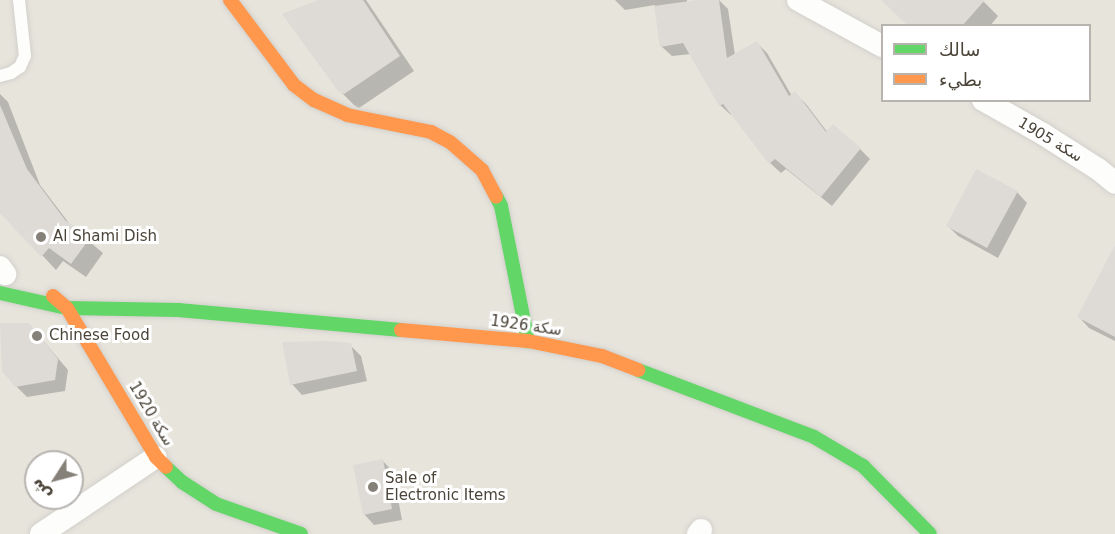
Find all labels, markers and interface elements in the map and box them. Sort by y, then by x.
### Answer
legend [881,24,1091,102]
text: سالك [939,39,980,60]
text: بطيء [939,69,982,90]
street label: سكة 1905 [1015,114,1085,166]
place label: Al Shami Dish [53,228,157,246]
marker: Al Shami Dish [34,230,48,244]
street label: سكة 1926 [489,312,563,340]
place label: Chinese Food [49,327,150,345]
marker: Chinese Food [30,329,44,343]
street label: سكة 1920 [125,379,177,449]
north arrow [24,450,84,510]
place label: Sale of Electronic Items [385,469,506,504]
text: ش [26,475,55,504]
marker: Sale of Electronic Items [366,480,380,494]

